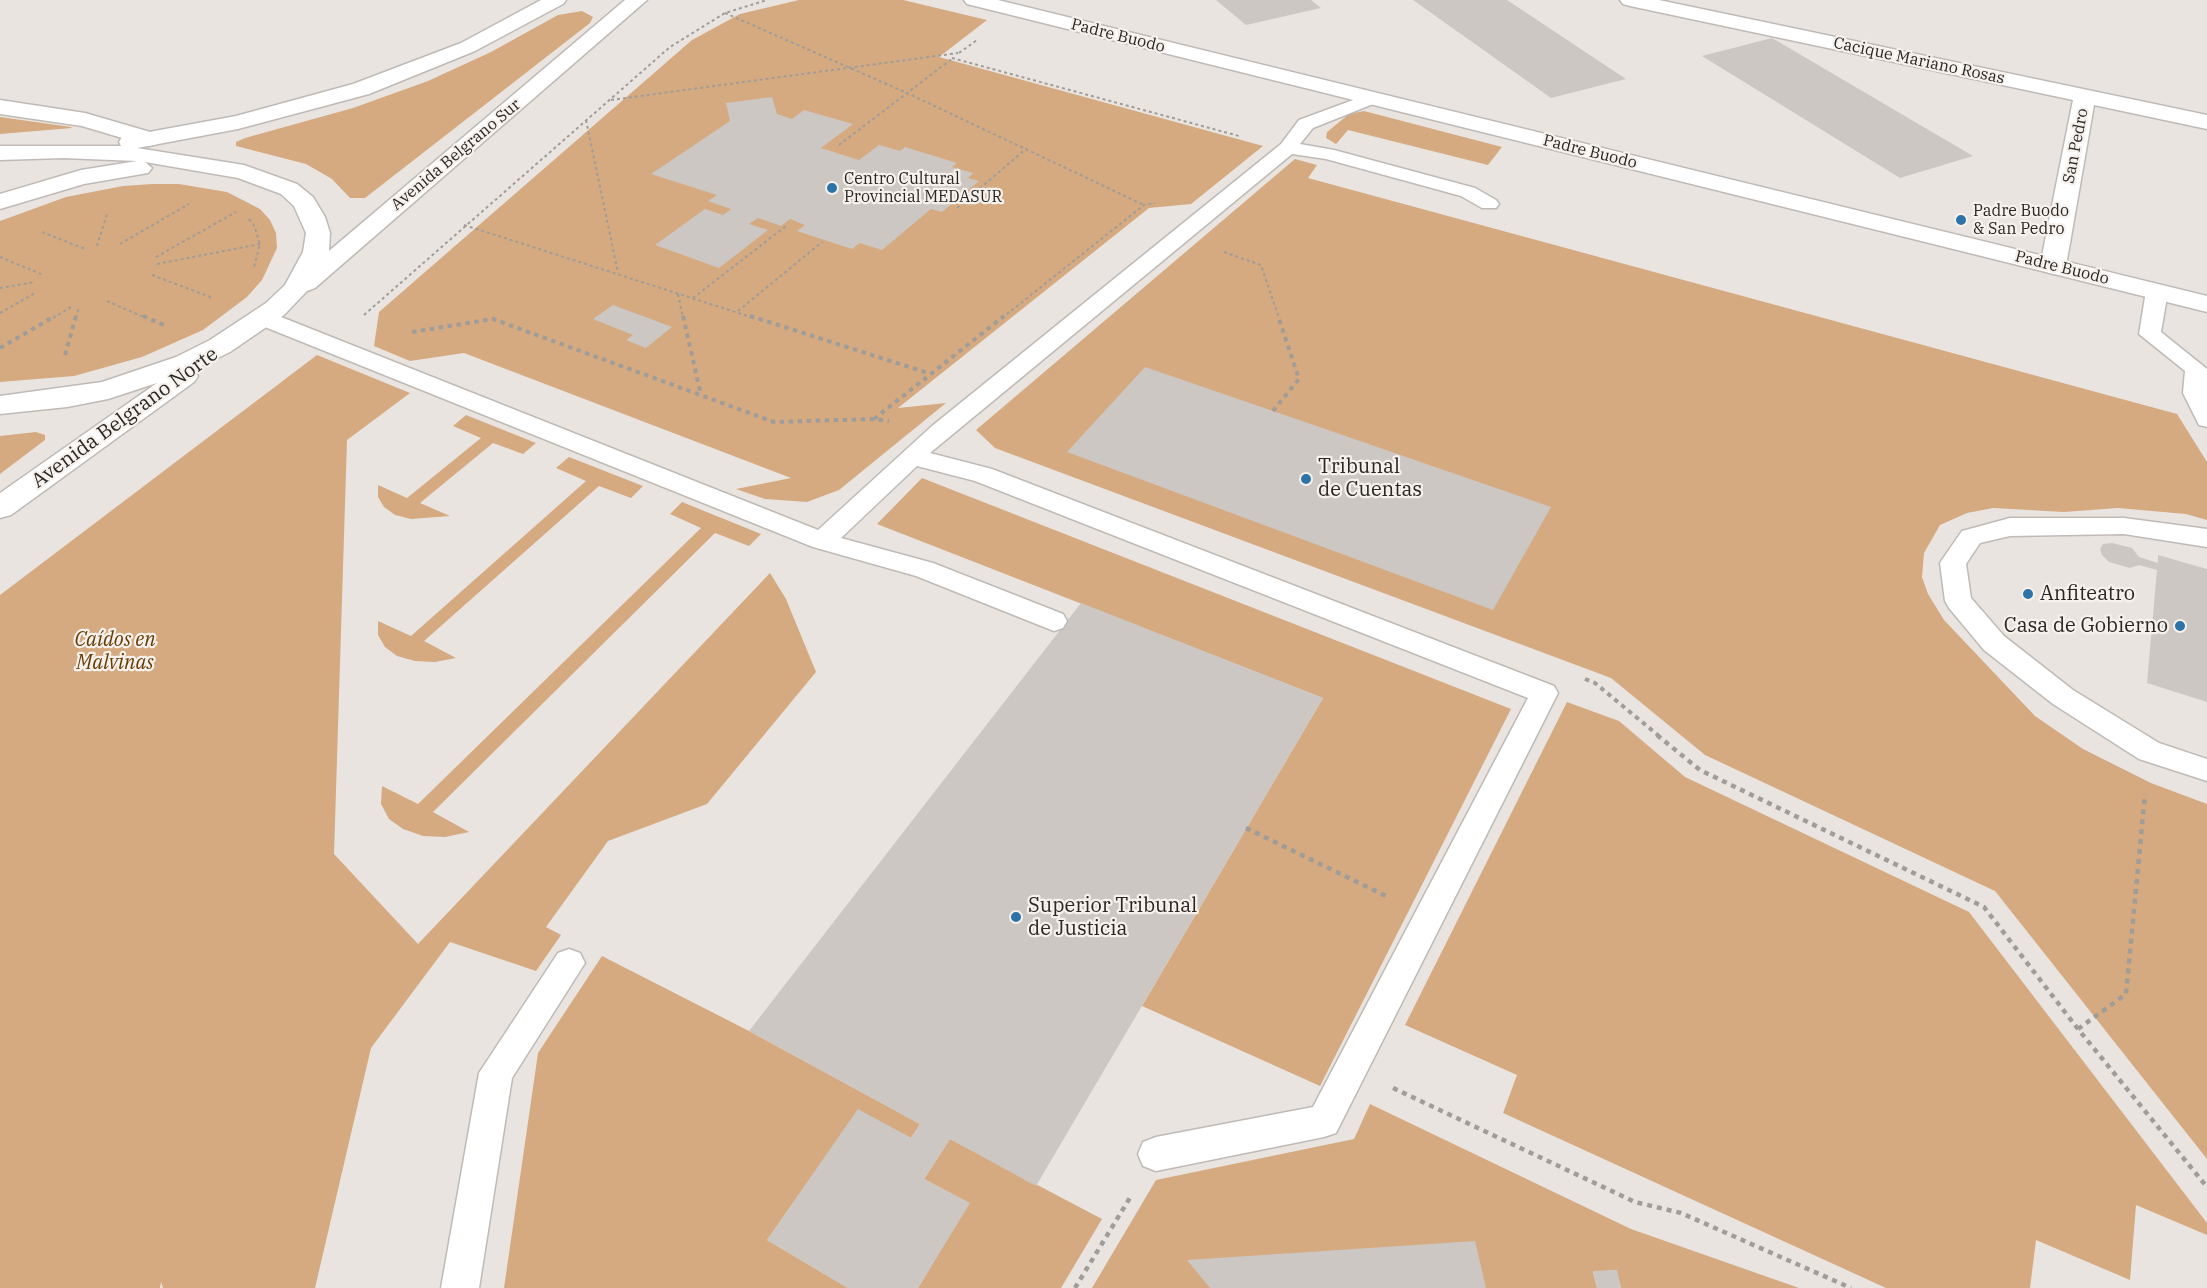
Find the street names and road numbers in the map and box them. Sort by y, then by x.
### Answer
street label: Padre Buodo [1069,15,1167,57]
street label: Cacique Mariano Rosas [1832,33,2006,89]
street label: Avenida Belgrano Sur [387,95,525,215]
street label: San Pedro [2059,107,2093,185]
street label: Padre Buodo [1541,131,1639,173]
street label: Padre Buodo [2013,247,2111,289]
street label: Avenida Belgrano Norte [27,342,223,494]

